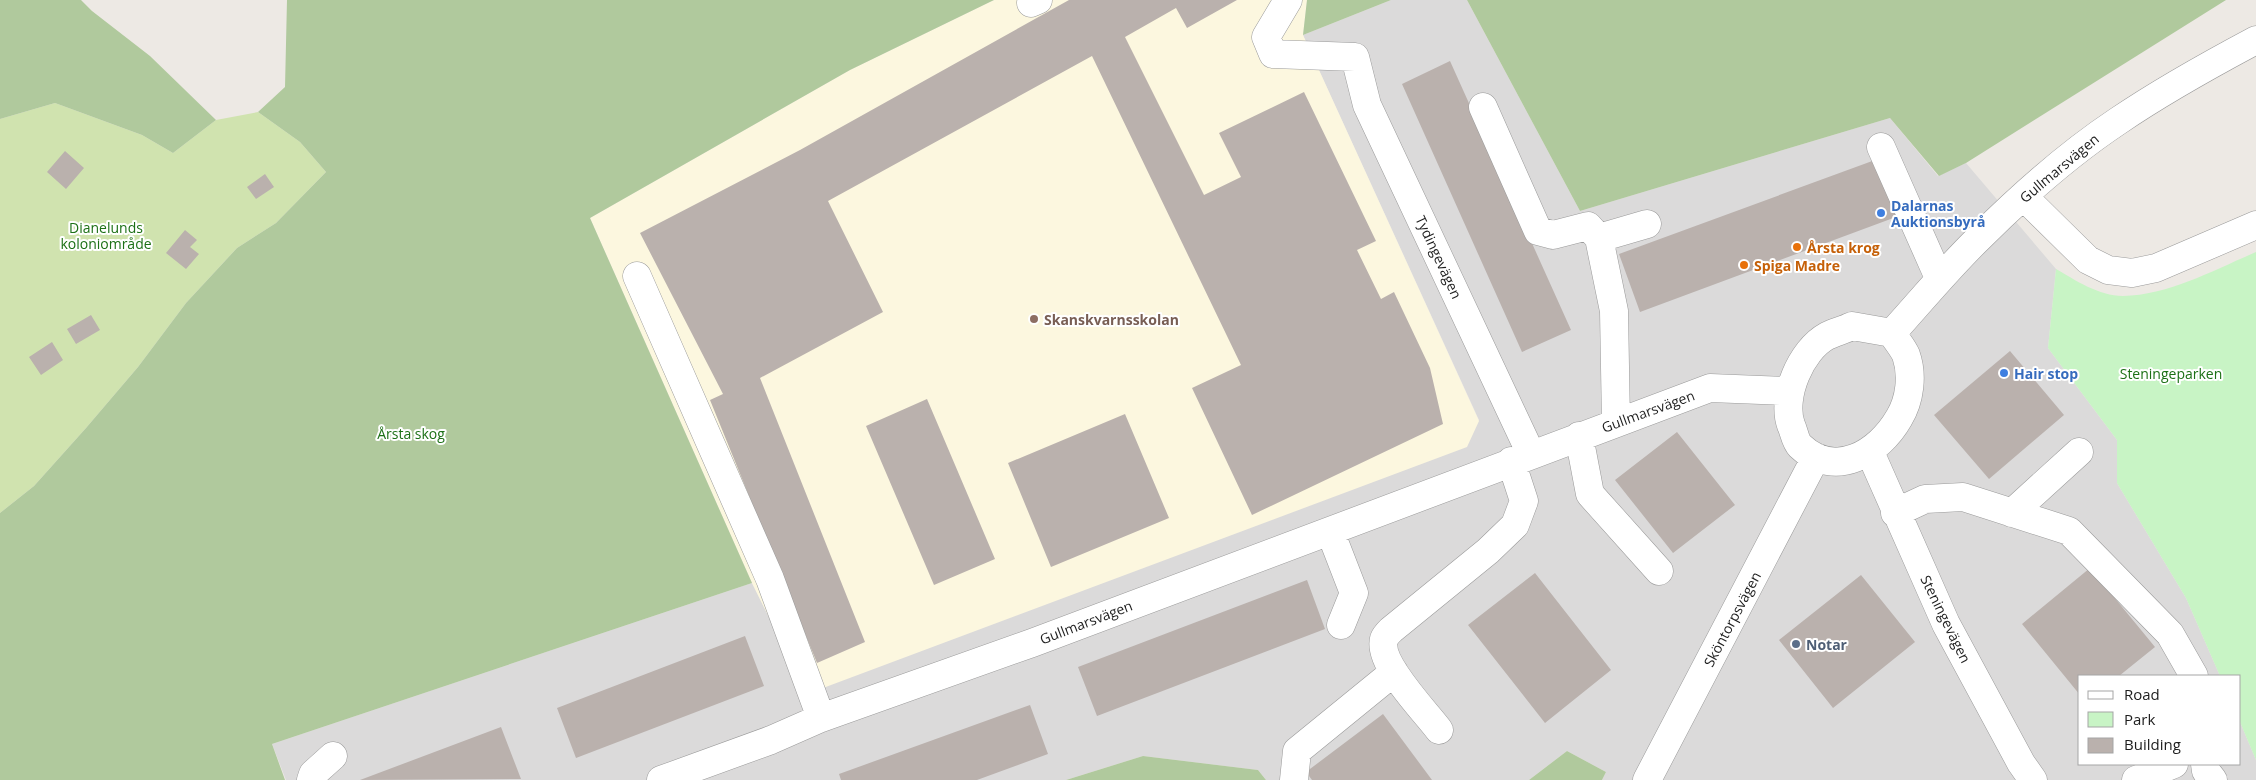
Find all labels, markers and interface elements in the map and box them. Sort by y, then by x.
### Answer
street label: Gullmarsvägen [2015,129,2103,207]
place label: Dalarnas Auktionsbyrå [1891,196,1985,231]
marker: Dalarnas Auktionsbyrå [1875,207,1887,219]
street label: Tydingevägen [1411,212,1467,302]
park label: Dianelunds koloniområde [60,218,152,253]
place label: Årsta krog [1807,238,1880,257]
marker: Årsta krog [1791,241,1803,253]
place label: Spiga Madre [1754,256,1840,275]
marker: Spiga Madre [1738,259,1750,271]
place label: Skanskvarnsskolan [1044,310,1179,329]
marker: Skanskvarnsskolan [1028,313,1040,325]
place label: Hair stop [2014,364,2078,383]
park label: Steningeparken [2120,364,2222,383]
marker: Hair stop [1998,367,2010,379]
street label: Gullmarsvägen [1599,385,1697,437]
park label: Årsta skog [377,424,445,443]
street label: Sköntorpsvägen [1699,568,1765,670]
street label: Steningevägen [1917,572,1975,666]
street label: Gullmarsvägen [1037,596,1135,648]
place label: Notar [1806,635,1848,654]
marker: Notar [1790,638,1802,650]
legend [2078,675,2241,765]
text: Road [2124,684,2160,704]
text: Park [2124,709,2155,729]
text: Building [2124,734,2181,754]

